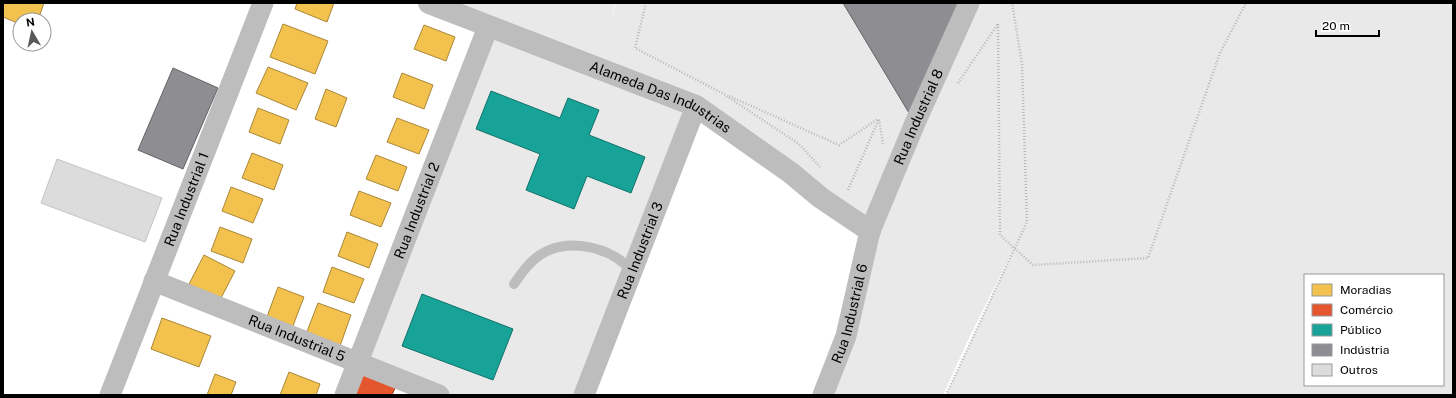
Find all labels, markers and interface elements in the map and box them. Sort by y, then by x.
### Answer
north arrow [12,12,52,52]
scale bar [1316,12,1379,38]
text: N [25,16,36,29]
text: 20 m [1322,19,1350,33]
street label: Alameda Das Industrias [588,58,734,136]
street label: Rua Industrial 8 [890,66,946,167]
street label: Rua Industrial 1 [161,150,212,249]
street label: Rua Industrial 2 [391,160,443,261]
street label: Rua Industrial 3 [614,200,666,301]
street label: Rua Industrial 6 [828,262,870,366]
legend [1304,274,1444,386]
text: Moradias [1340,283,1391,297]
text: Comércio [1340,303,1393,317]
street label: Rua Industrial 5 [246,312,348,365]
text: Público [1340,323,1382,337]
text: Indústria [1340,343,1389,357]
text: Outros [1340,363,1378,377]

